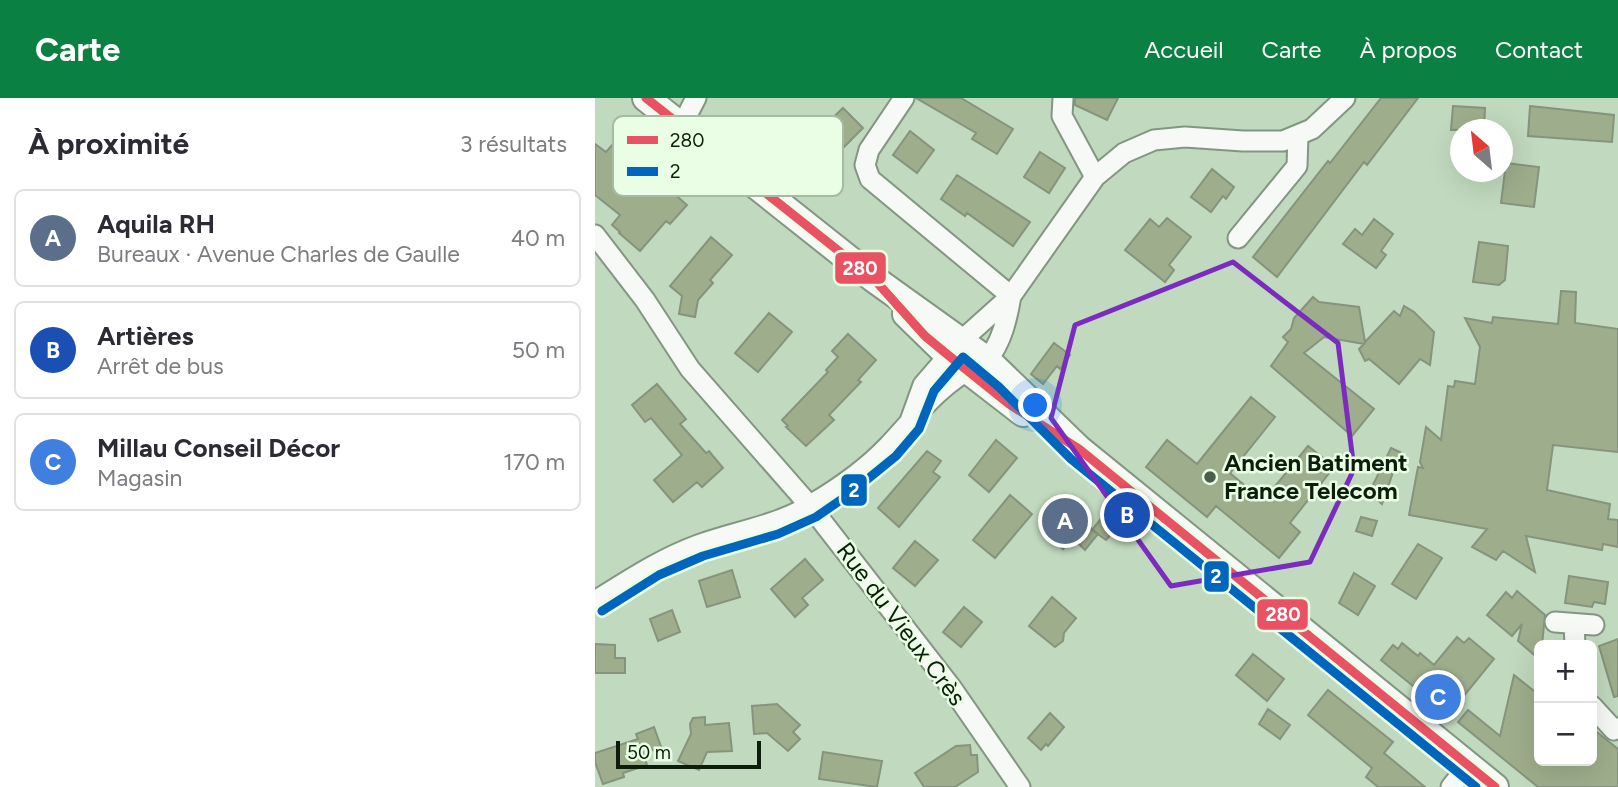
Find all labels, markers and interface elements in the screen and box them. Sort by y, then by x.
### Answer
text: Carte [35,30,120,69]
text: Accueil [1144,35,1224,64]
text: Carte [1262,35,1321,64]
text: À propos [1359,35,1457,64]
text: Contact [1495,35,1583,64]
legend [613,116,843,196]
north arrow [1450,119,1513,182]
text: À proximité [28,125,189,162]
text: 280 [670,129,704,152]
text: 3 résultats [460,130,567,158]
text: 2 [670,160,681,183]
text: Aquila RH [97,208,215,240]
text: A [45,224,61,252]
text: 40 m [511,224,565,252]
text: Bureaux · Avenue Charles de Gaulle [97,240,460,268]
line badge: 280 [834,251,887,285]
text: 280 [843,257,877,280]
text: Artières [97,320,194,352]
text: B [46,336,60,364]
text: 50 m [512,336,565,364]
text: Arrêt de bus [97,352,224,380]
your location [1018,388,1052,422]
text: Millau Conseil Décor [97,432,340,464]
text: C [45,448,61,476]
text: 170 m [503,448,565,476]
place label: Ancien Batiment France Telecom [1224,448,1408,505]
text: Magasin [97,464,182,492]
marker: Ancien Batiment France Telecom [1202,469,1218,485]
line badge: 2 [840,473,868,507]
text: 2 [848,479,860,502]
pin: B [1104,489,1150,541]
pin: A [1042,495,1088,547]
street label: Rue du Vieux Crès [831,536,972,711]
line badge: 2 [1203,560,1230,593]
text: 2 [1210,565,1222,588]
line badge: 280 [1256,598,1309,631]
text: 280 [1266,603,1300,626]
map controls [1534,640,1597,766]
button: + [1534,640,1597,703]
pin: C [1415,671,1461,723]
button: − [1534,703,1597,766]
scale bar [616,738,761,770]
text: 50 m [627,741,671,764]

